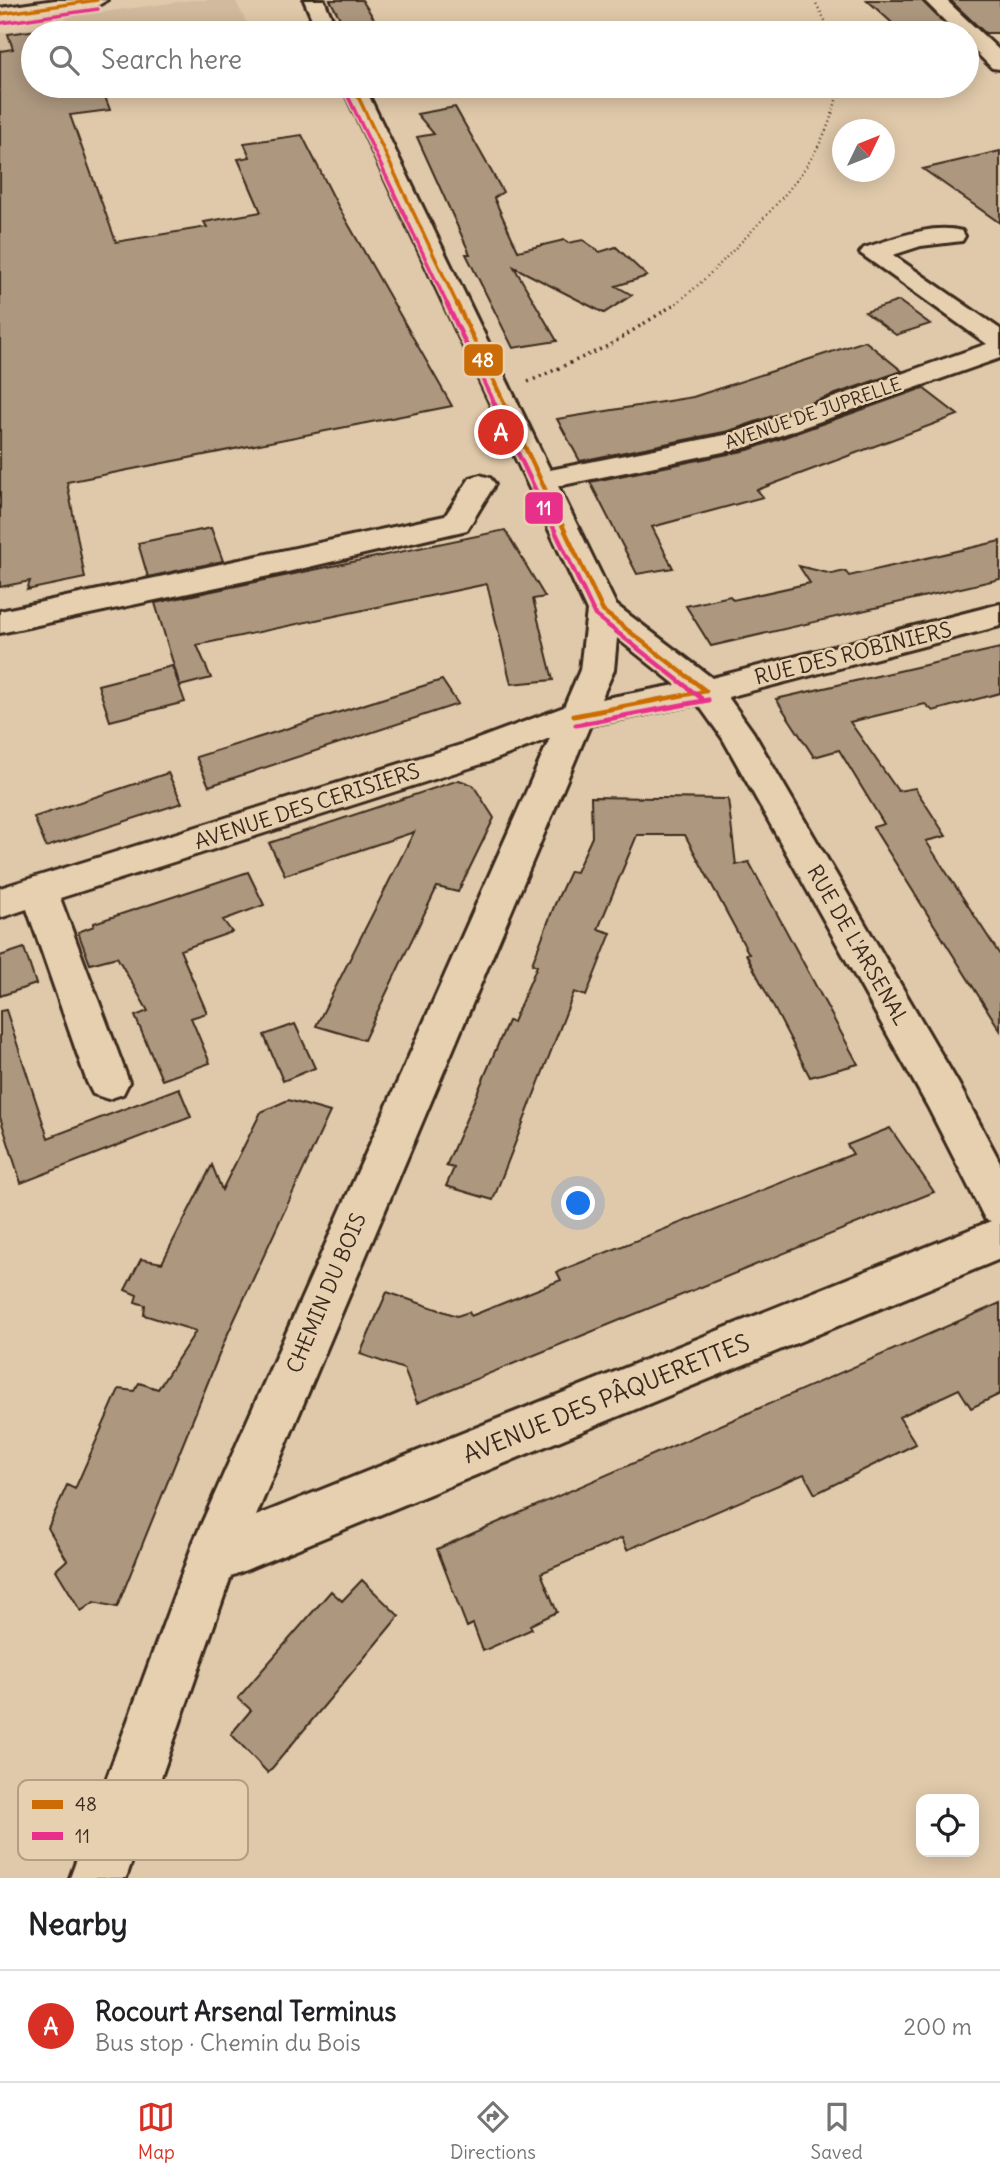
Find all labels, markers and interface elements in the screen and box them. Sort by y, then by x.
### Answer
search box [21,21,979,98]
icon: search [45,41,83,79]
text: Search here [101,43,242,76]
north arrow [832,119,895,182]
line badge: 48 [463,343,504,377]
text: 48 [472,348,494,372]
street label: AVENUE DE JUPRELLE [722,372,904,454]
pin: A [478,406,524,458]
line badge: 11 [524,491,564,525]
text: 11 [536,496,552,520]
street label: RUE DES ROBINIERS [752,615,954,691]
street label: AVENUE DES CERISIERS [191,757,423,855]
street label: RUE DE L'ARSENAL [801,860,915,1030]
your location [561,1186,595,1220]
street label: CHEMIN DU BOIS [280,1209,372,1377]
street label: AVENUE DES PÂQUERETTES [458,1327,754,1469]
legend [18,1780,248,1860]
text: 48 [75,1792,97,1816]
map controls [916,1794,979,1857]
button: locate [916,1794,979,1857]
text: 11 [75,1824,90,1848]
text: Nearby [28,1905,128,1943]
text: Rocourt Arsenal Terminus [95,1995,396,2028]
text: A [44,2012,58,2041]
text: 200 m [903,2012,972,2041]
text: Bus stop · Chemin du Bois [95,2028,361,2057]
tab: Map [137,2098,175,2164]
tab: Directions [450,2098,536,2164]
tab: Saved [811,2098,863,2164]

